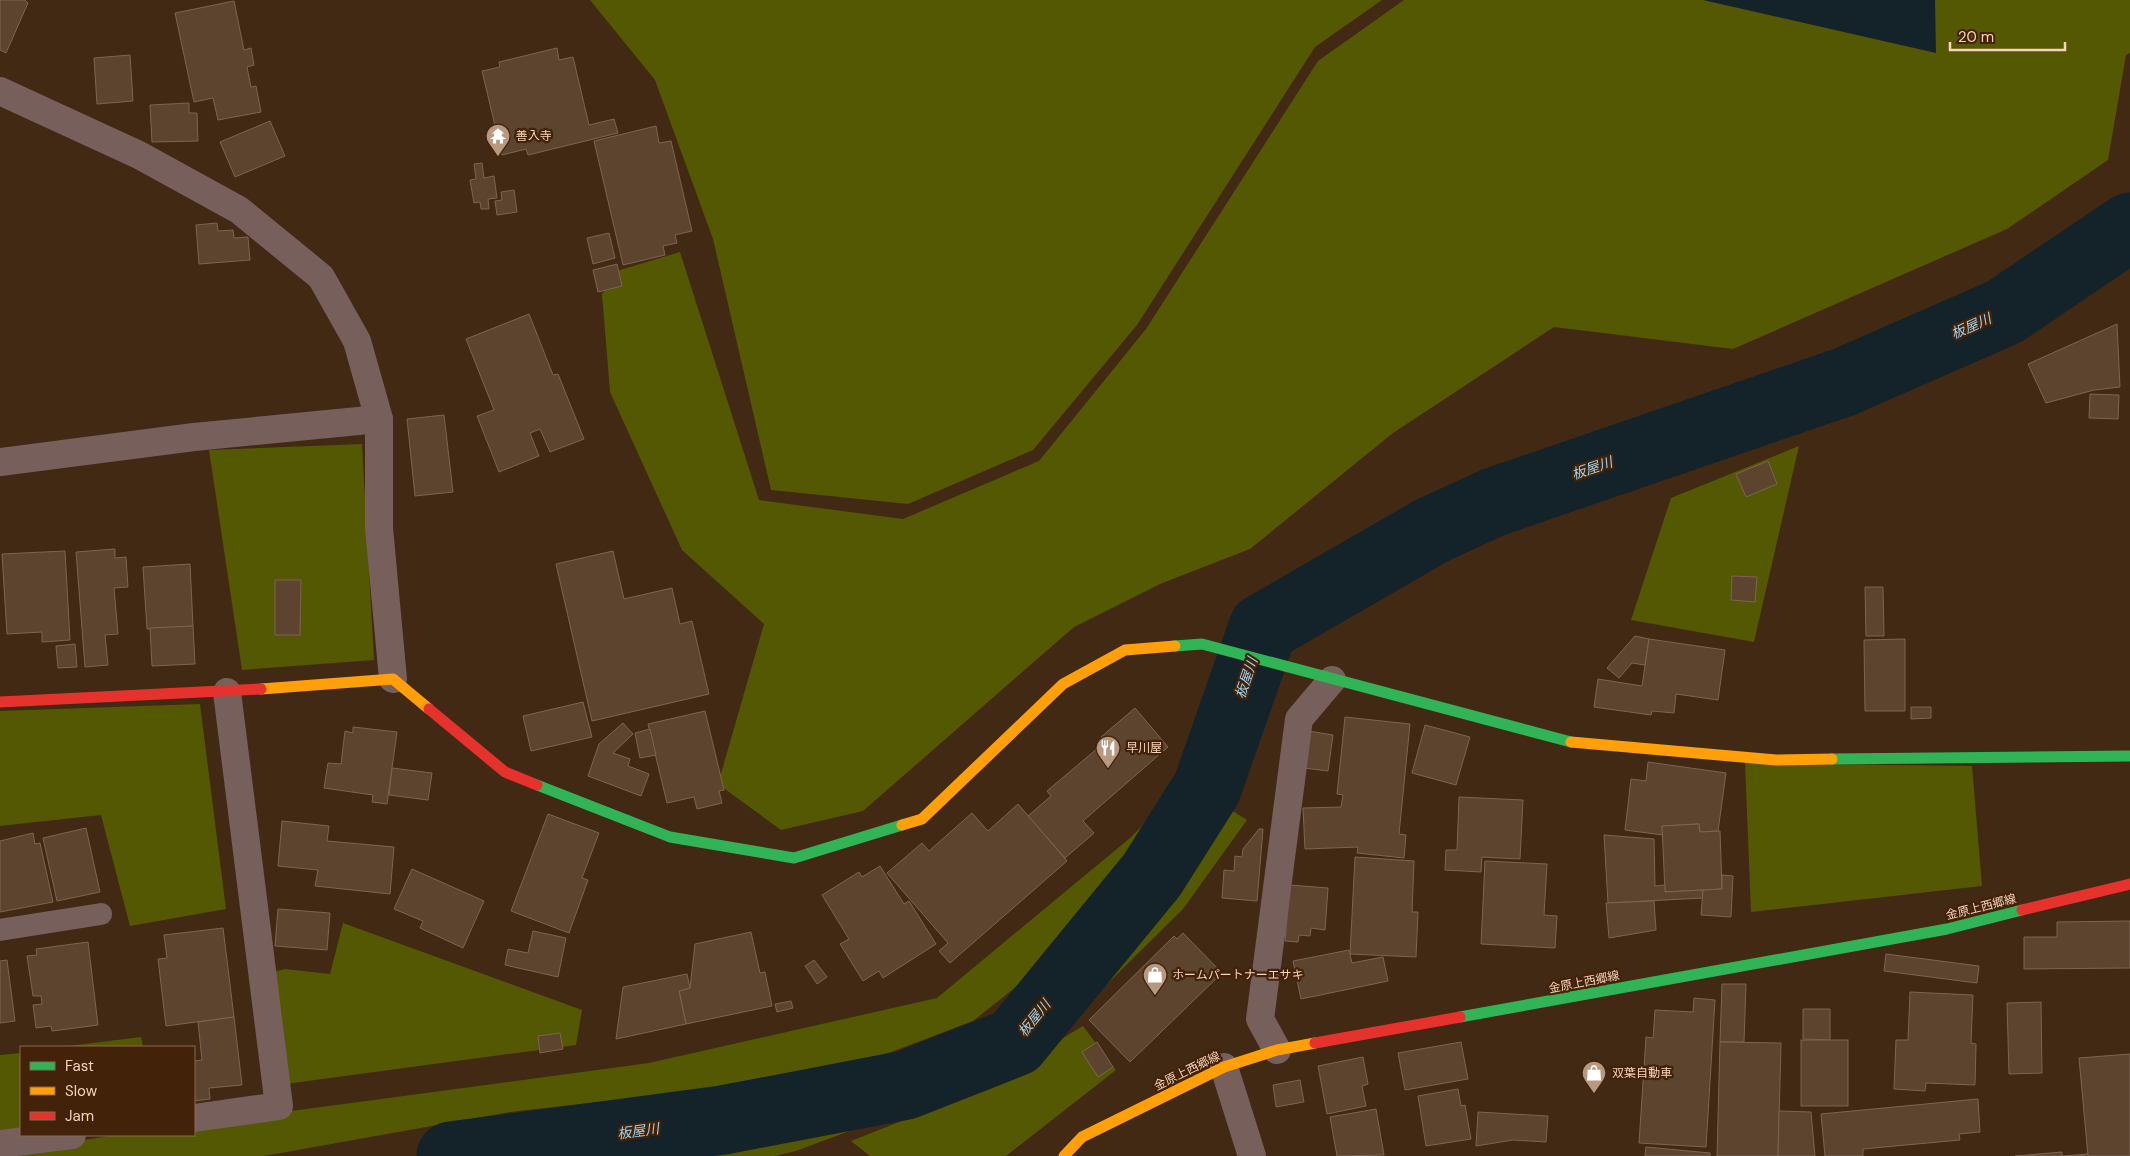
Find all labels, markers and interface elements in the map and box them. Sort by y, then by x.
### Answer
scale bar [1950,20,2065,52]
text: 20 m [1958,27,1994,47]
temple icon: 善入寺 [485,123,511,157]
place label: 善入寺 [516,128,552,144]
water label: 板屋川 [1948,308,1996,343]
water label: 板屋川 [1569,452,1617,483]
water label: 板屋川 [1231,653,1262,701]
restaurant icon: 早川屋 [1095,735,1121,769]
place label: 早川屋 [1126,740,1162,756]
street label: 金原上西郷線 [1944,891,2018,923]
shop icon: ホームパートナーエサキ [1142,962,1168,996]
place label: ホームパートナーエサキ [1172,967,1304,983]
street label: 金原上西郷線 [1547,967,1621,997]
water label: 板屋川 [1014,994,1055,1040]
legend [20,1046,195,1136]
street label: 金原上西郷線 [1151,1048,1223,1094]
text: Fast [65,1056,94,1076]
shop icon: 双葉自動車 [1581,1060,1607,1094]
place label: 双葉自動車 [1612,1065,1672,1081]
text: Slow [65,1081,98,1101]
text: Jam [65,1106,94,1126]
water label: 板屋川 [616,1119,662,1143]

